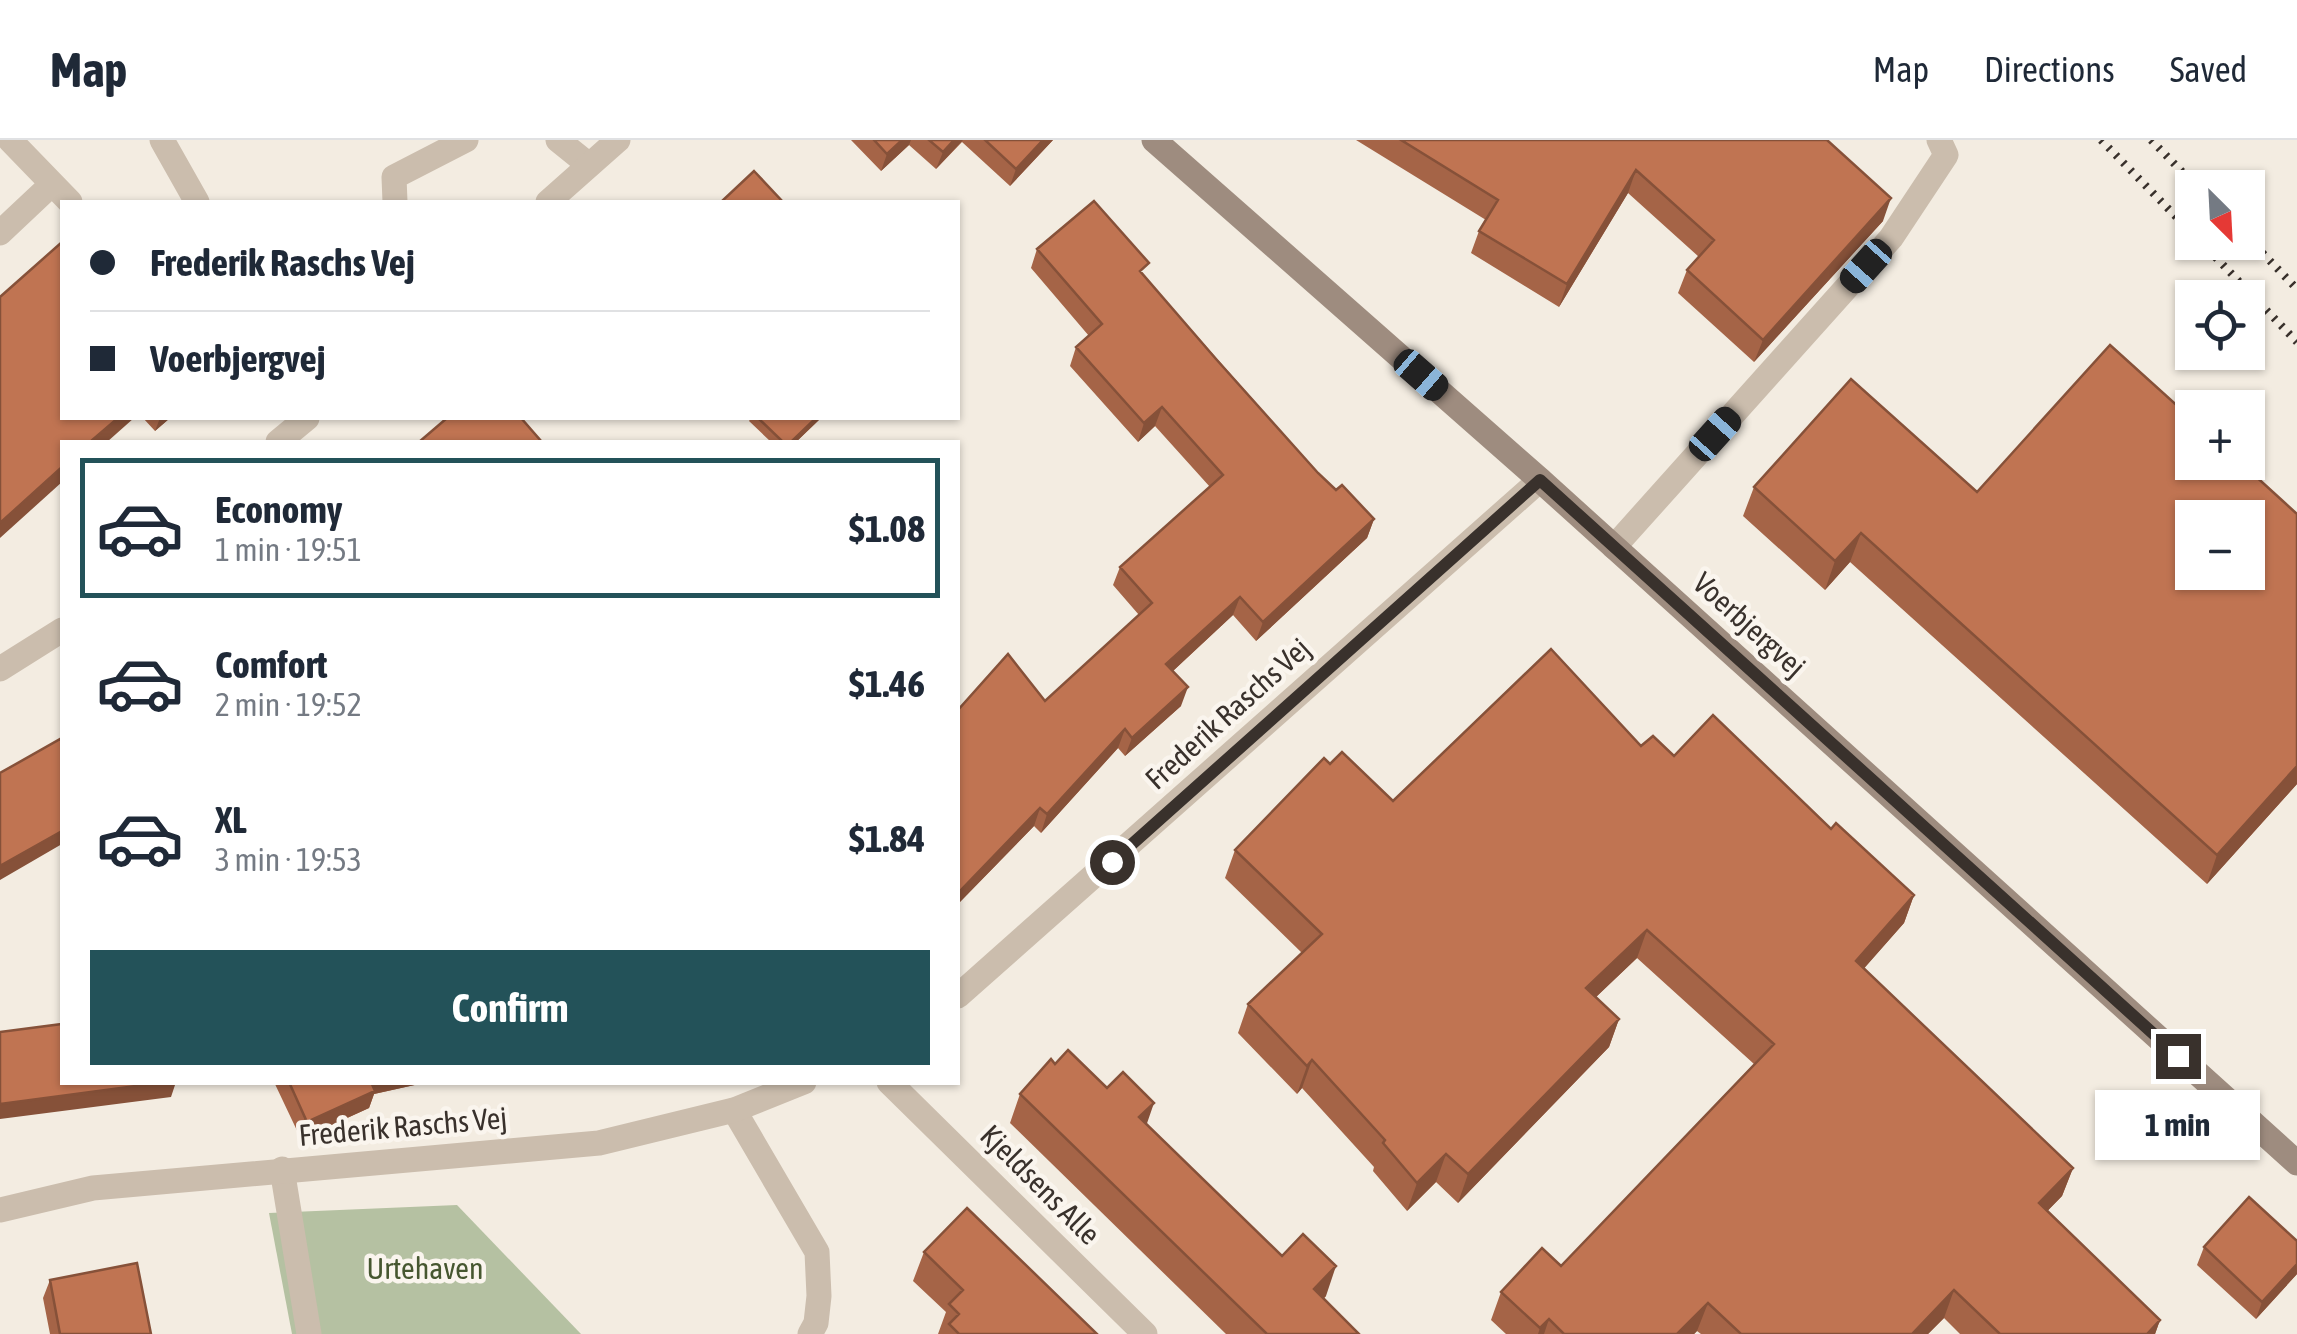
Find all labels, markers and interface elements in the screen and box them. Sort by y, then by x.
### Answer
text: Map [50,42,127,97]
text: Map [1873,49,1929,89]
text: Directions [1984,49,2115,89]
text: Saved [2170,49,2247,89]
north arrow [2175,170,2265,260]
map controls [2175,170,2265,590]
car [1835,234,1897,298]
text: Frederik Raschs Vej [150,241,415,284]
button: locate [2175,280,2265,370]
text: Voerbjergvej [150,337,326,380]
car [1389,344,1453,406]
button: + [2175,390,2265,480]
car [1684,402,1746,466]
icon: car [95,483,185,573]
text: Economy [215,488,342,531]
button: − [2175,500,2265,590]
text: $1.08 [849,507,925,550]
text: 1 min · 19:51 [215,531,362,568]
street label: Voerbjergvej [1687,565,1813,683]
street label: Frederik Raschs Vej [1138,631,1316,796]
icon: car [95,638,185,728]
text: Comfort [215,643,327,686]
text: $1.46 [849,662,925,705]
text: 2 min · 19:52 [215,686,362,723]
icon: car [95,793,185,883]
text: XL [215,798,247,841]
text: $1.84 [849,817,925,860]
route start [1090,840,1135,885]
text: 3 min · 19:53 [215,841,362,878]
button: Confirm [90,950,930,1065]
route end [2156,1034,2201,1079]
callout: 1 min [2096,1091,2260,1161]
street label: Frederik Raschs Vej [297,1100,508,1152]
text: 1 min [2145,1106,2210,1143]
street label: Kjeldsens Alle [974,1118,1107,1251]
park label: Urtehaven [367,1251,483,1285]

